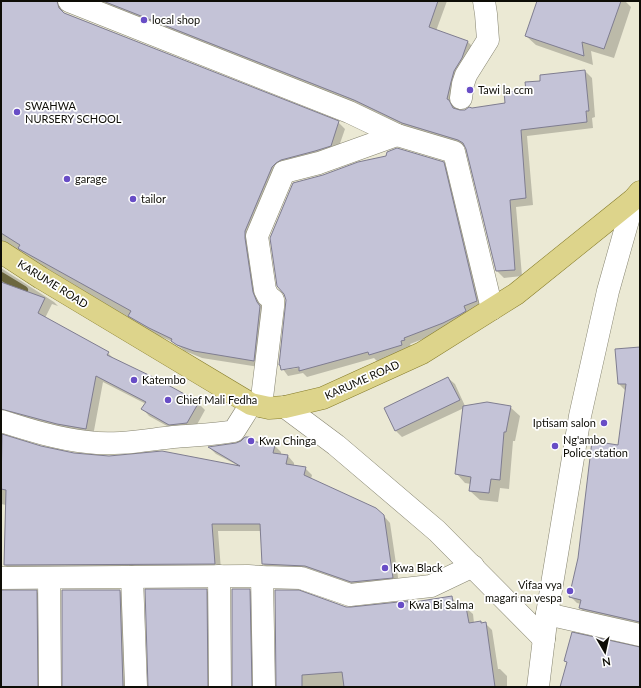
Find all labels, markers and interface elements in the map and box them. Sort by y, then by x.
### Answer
place label: local shop [152,13,200,26]
marker: local shop [139,15,149,25]
place label: Tawi la ccm [478,83,533,96]
marker: Tawi la ccm [465,85,475,95]
place label: SWAHWA NURSERY SCHOOL [25,99,122,125]
marker: SWAHWA NURSERY SCHOOL [12,107,22,117]
place label: garage [75,172,107,185]
marker: garage [62,174,72,184]
place label: tailor [141,192,166,205]
marker: tailor [128,194,138,204]
street label: KARUME ROAD [16,257,91,310]
street label: KARUME ROAD [322,357,401,402]
place label: Katembo [142,373,186,386]
marker: Katembo [129,375,139,385]
place label: Chief Mali Fedha [176,393,257,406]
marker: Chief Mali Fedha [163,395,173,405]
place label: Iptisam salon [533,416,596,429]
marker: Iptisam salon [599,418,609,428]
place label: Ng'ambo Police station [563,433,628,459]
place label: Kwa Chinga [259,434,316,447]
marker: Kwa Chinga [246,436,256,446]
marker: Ng'ambo Police station [550,441,560,451]
place label: Kwa Black [393,561,443,574]
marker: Kwa Black [380,563,390,573]
place label: Vifaa vya magari na vespa [485,578,562,604]
marker: Vifaa vya magari na vespa [565,586,575,596]
place label: Kwa Bi Salma [409,598,474,611]
marker: Kwa Bi Salma [396,600,406,610]
north arrow [585,632,625,672]
text: N [601,655,612,669]

